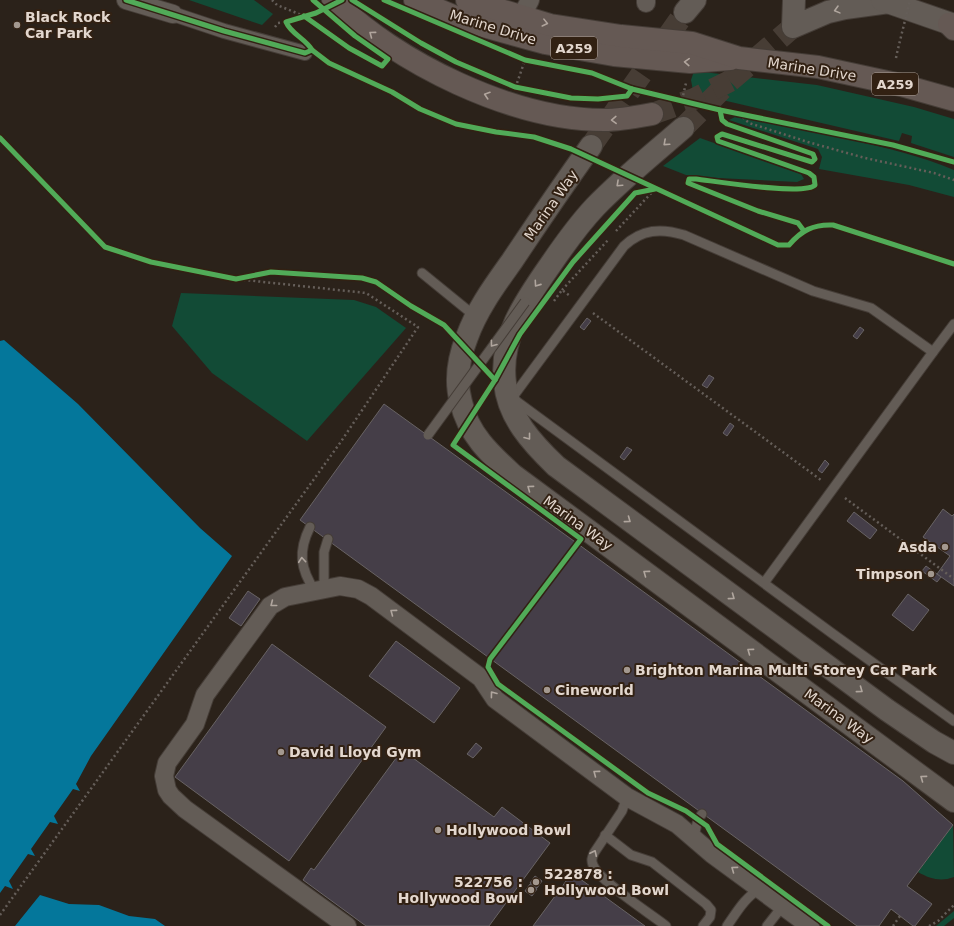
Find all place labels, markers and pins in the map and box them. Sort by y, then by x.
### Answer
place label: Black Rock Car Park [25,9,111,41]
marker: Black Rock Car Park [12,20,22,30]
place label: Asda [898,539,937,555]
marker: Asda [940,542,950,552]
place label: Timpson [856,566,923,582]
marker: Timpson [926,569,936,579]
place label: Brighton Marina Multi Storey Car Park [635,662,937,678]
marker: Brighton Marina Multi Storey Car Park [622,665,632,675]
place label: Cineworld [555,682,634,698]
marker: Cineworld [542,685,552,695]
place label: David Lloyd Gym [289,744,421,760]
marker: David Lloyd Gym [276,747,286,757]
place label: Hollywood Bowl [446,822,571,838]
marker: Hollywood Bowl [433,825,443,835]
place label: 522878 : Hollywood Bowl [544,866,669,898]
place label: 522756 : Hollywood Bowl [398,874,523,906]
marker: 522878 : Hollywood Bowl [531,877,541,887]
marker: 522756 : Hollywood Bowl [526,885,536,895]

